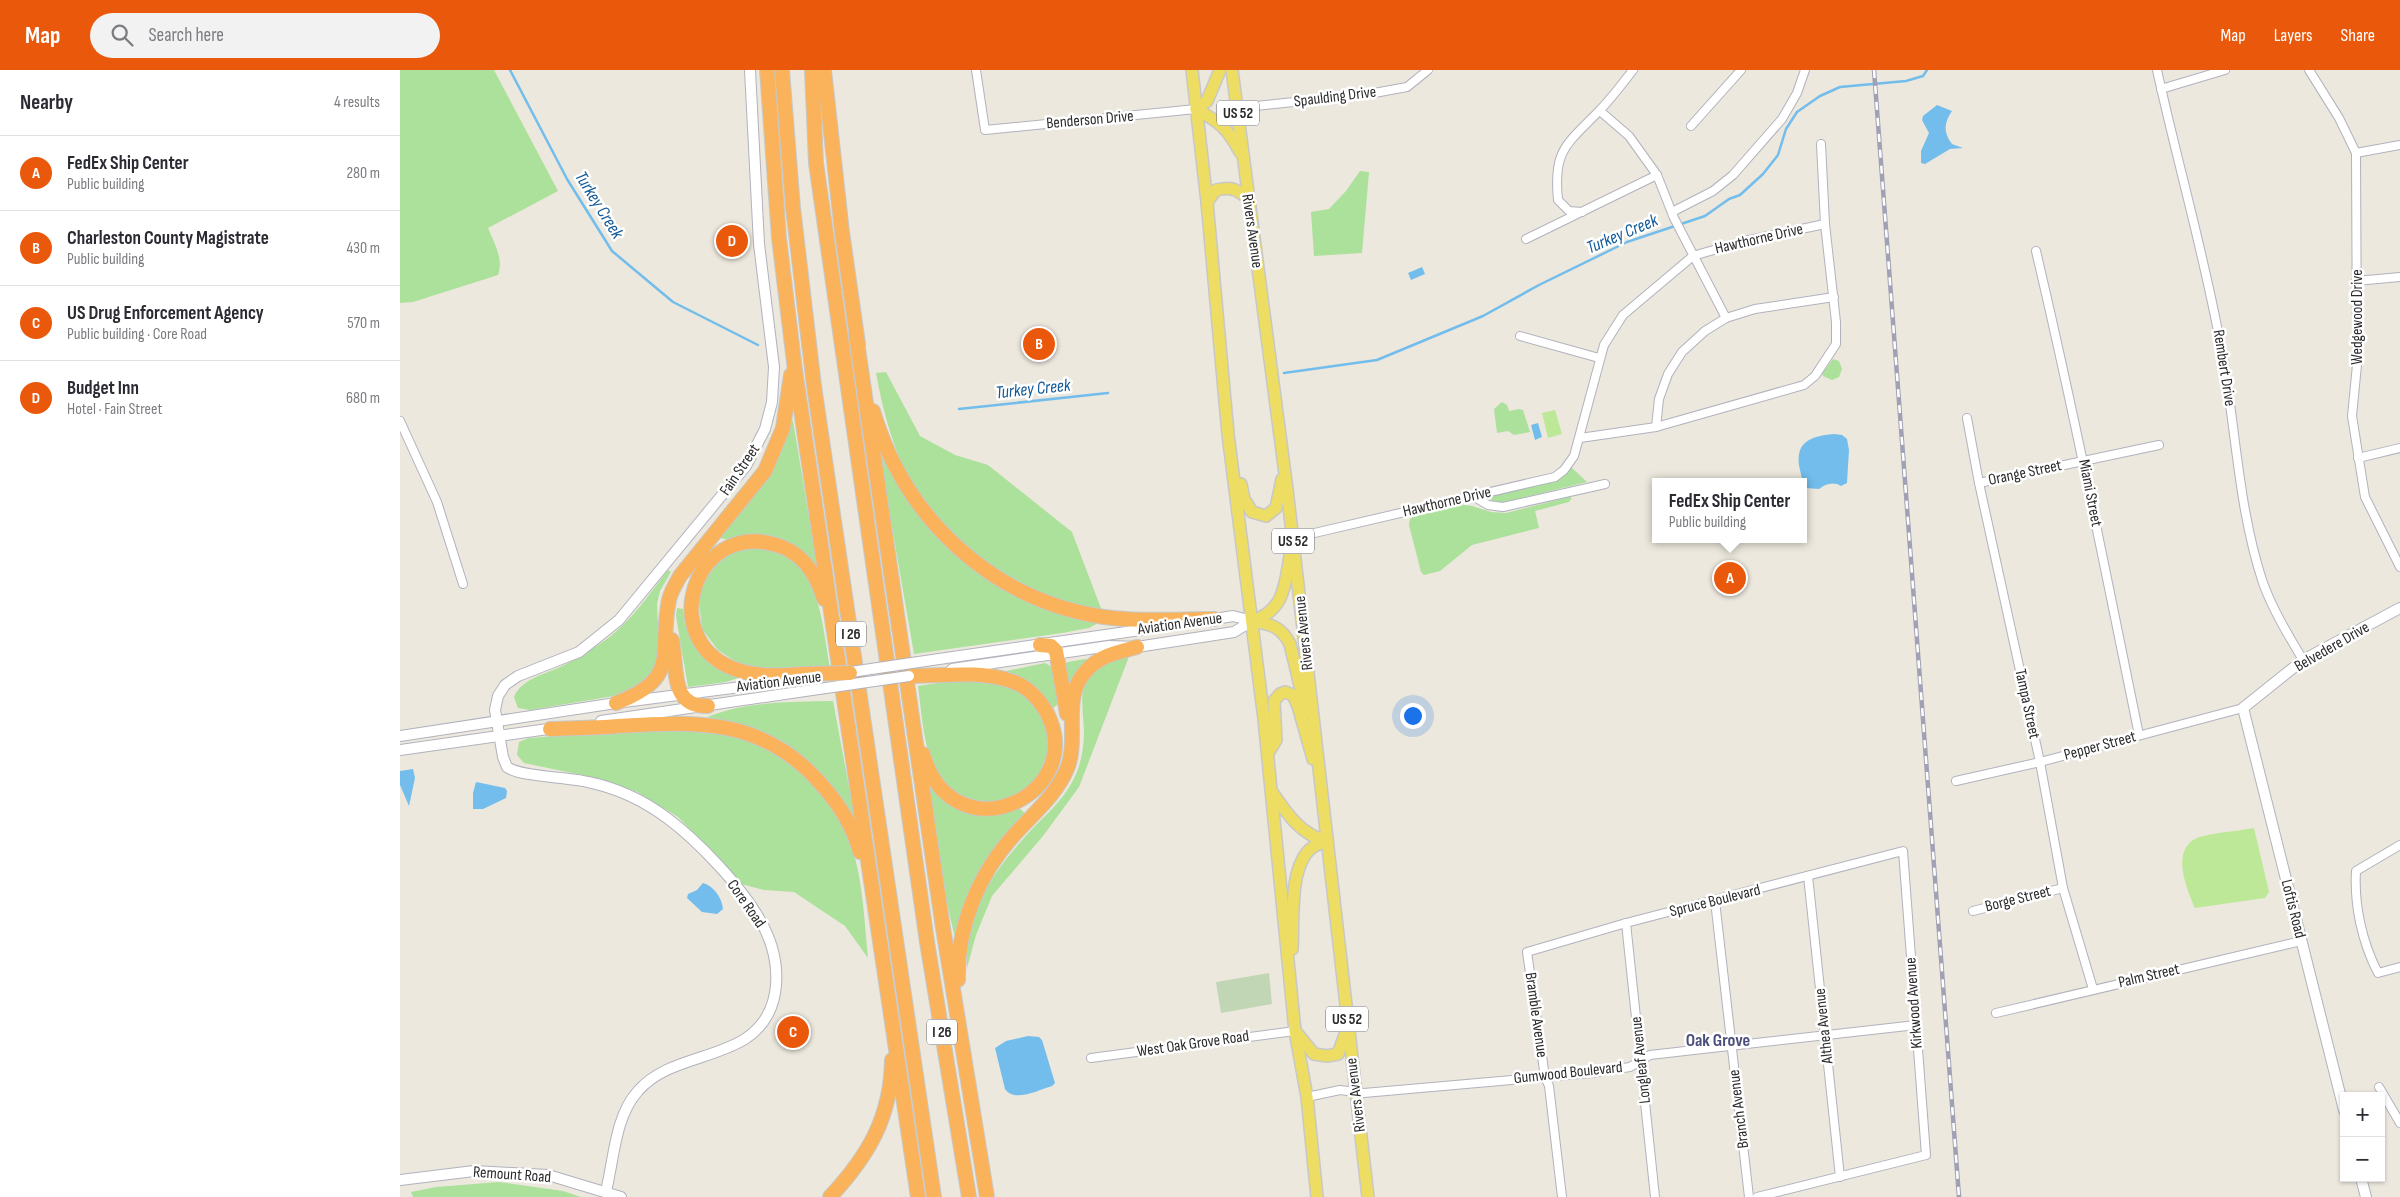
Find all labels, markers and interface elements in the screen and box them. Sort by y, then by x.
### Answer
search box [90,13,440,58]
text: Map [25,21,60,50]
icon: search [108,21,136,49]
text: Search here [148,24,224,47]
text: Map [2221,25,2246,46]
text: Layers [2274,25,2313,46]
text: Share [2341,25,2375,46]
street label: Spaulding Drive [1293,83,1377,111]
text: Nearby [20,90,73,115]
text: 4 results [334,93,380,112]
road number: US 52 [1217,100,1259,126]
street label: Benderson Drive [1046,107,1134,133]
text: FedEx Ship Center [67,152,189,175]
text: A [32,164,40,183]
text: 280 m [346,164,380,183]
water label: Turkey Creek [570,168,629,244]
text: Public building [67,175,144,194]
street label: Rivers Avenue [1237,193,1267,269]
water label: Turkey Creek [1583,209,1662,258]
street label: Hawthorne Drive [1713,220,1805,258]
pin: D [716,222,748,260]
text: Charleston County Magistrate [67,227,269,250]
text: B [32,239,40,258]
text: 430 m [347,239,380,258]
text: Public building [67,250,144,269]
street label: Wedgewood Drive [2348,269,2367,365]
text: US Drug Enforcement Agency [67,302,264,325]
text: C [32,314,40,333]
text: 570 m [347,314,380,333]
text: Public building · Core Road [67,325,207,344]
pin: B [1023,325,1055,363]
street label: Rembert Drive [2209,328,2239,408]
water label: Turkey Creek [994,374,1073,403]
text: Budget Inn [67,377,139,400]
text: D [32,389,40,408]
text: 680 m [346,389,380,408]
text: Hotel · Fain Street [67,400,162,419]
street label: Fain Street [716,441,764,499]
street label: Orange Street [1987,456,2063,490]
street label: Miami Street [2074,458,2106,528]
popup [1652,478,1807,543]
street label: Hawthorne Drive [1401,483,1493,521]
text: FedEx Ship Center [1669,490,1790,513]
text: Public building [1669,513,1746,532]
road number: US 52 [1272,528,1314,554]
pin: A [1714,559,1746,597]
street label: Rivers Avenue [1291,595,1317,671]
street label: Aviation Avenue [1136,609,1223,639]
street label: Belvedere Drive [2291,618,2373,676]
road number: I 26 [836,622,866,646]
street label: Aviation Avenue [735,667,822,697]
street label: Tampa Street [2010,667,2044,741]
your location [1400,703,1426,729]
street label: Pepper Street [2062,727,2138,765]
street label: Core Road [723,876,769,932]
street label: Loftis Road [2277,878,2309,940]
street label: Spruce Boulevard [1668,881,1762,921]
street label: Borge Street [1983,882,2053,916]
street label: Kirkwood Avenue [1901,957,1927,1049]
street label: Palm Street [2117,960,2182,992]
street label: Bramble Avenue [1521,971,1551,1059]
street label: Althea Avenue [1811,987,1838,1066]
road number: US 52 [1326,1006,1368,1032]
pin: C [777,1013,809,1051]
street label: Longleaf Avenue [1627,1016,1655,1104]
road number: I 26 [927,1020,957,1044]
street label: West Oak Grove Road [1136,1027,1250,1061]
district label: Oak Grove [1686,1030,1750,1051]
street label: Rivers Avenue [1342,1057,1370,1133]
street label: Gumwood Boulevard [1513,1058,1623,1088]
street label: Branch Avenue [1725,1068,1753,1150]
map controls [2340,1092,2385,1182]
button: + [2340,1092,2385,1137]
button: − [2340,1137,2385,1182]
street label: Remount Road [472,1163,552,1187]

